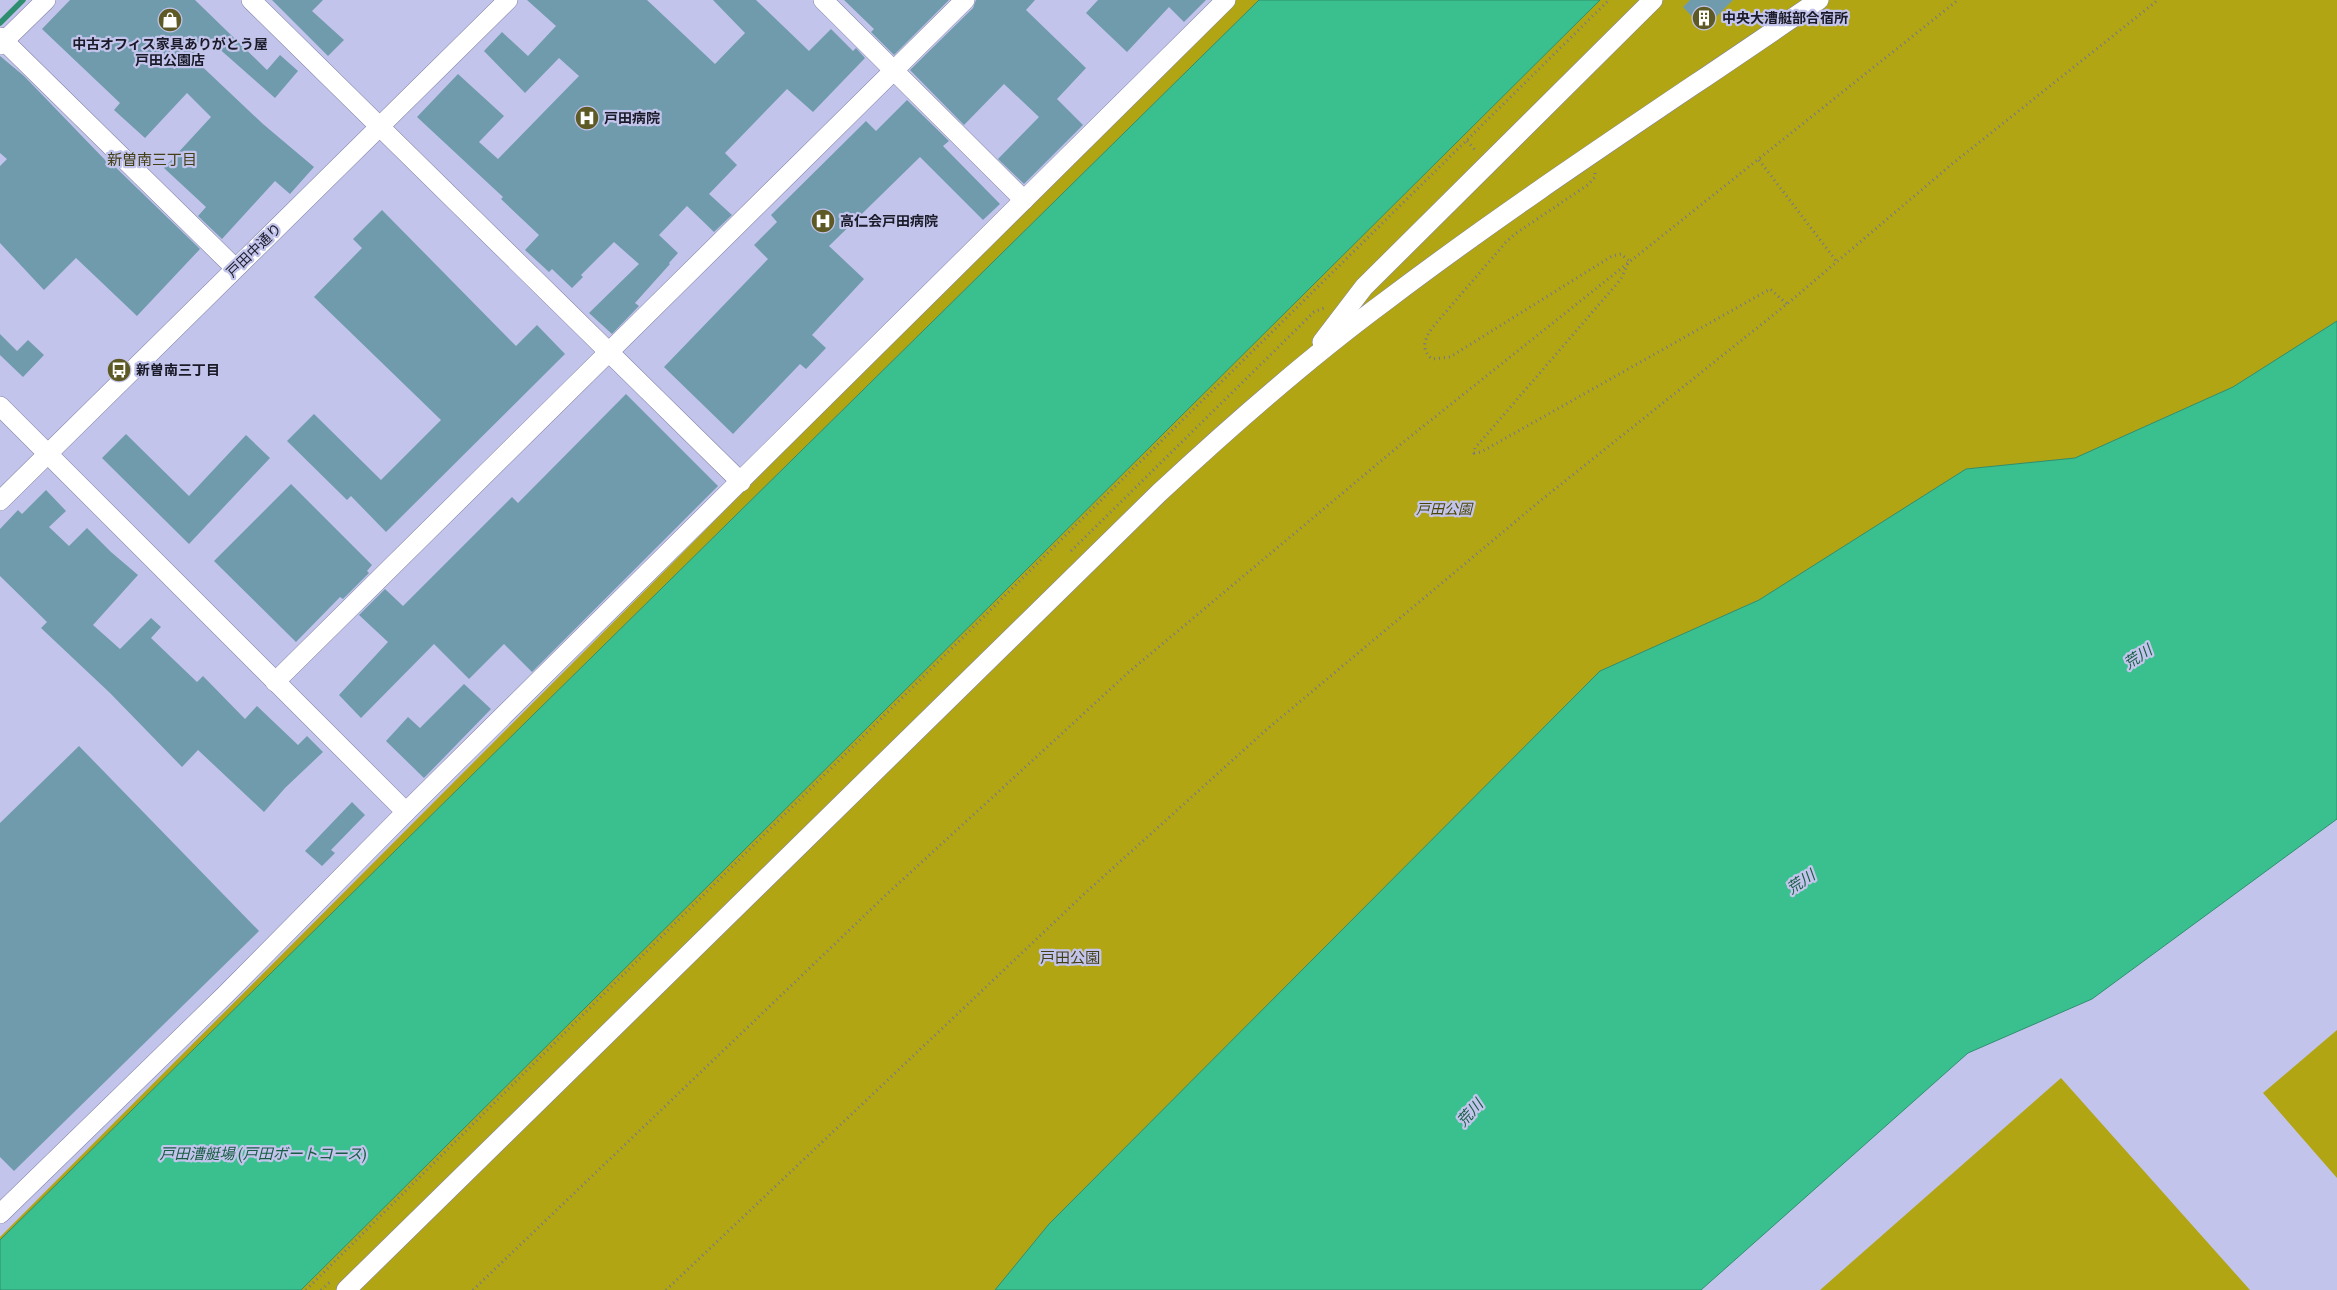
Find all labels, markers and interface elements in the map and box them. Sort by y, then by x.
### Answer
building icon: 中央大漕艇部合宿所 [1691,5,1717,31]
shop icon: 中古オフィス家具ありがとう屋 戸田公園店 [157,7,183,33]
place label: 中央大漕艇部合宿所 [1722,9,1848,27]
place label: 中古オフィス家具ありがとう屋 戸田公園店 [72,35,268,69]
hospital icon: 戸田病院 [574,105,600,131]
place label: 戸田病院 [604,109,660,127]
district label: 新曽南三丁目 [107,150,197,169]
hospital icon: 高仁会戸田病院 [810,208,836,234]
place label: 高仁会戸田病院 [840,212,938,230]
street label: 戸田中通り [223,219,285,281]
bus stop icon: 新曽南三丁目 [106,357,132,383]
place label: 新曽南三丁目 [136,361,220,379]
park label: 戸田公園 [1416,500,1474,518]
water label: 荒川 [2120,639,2157,673]
water label: 荒川 [1783,864,1820,898]
district label: 戸田公園 [1040,948,1100,967]
water label: 荒川 [1453,1094,1488,1130]
water label: 戸田漕艇場 (戸田ボートコース) [159,1144,367,1164]

